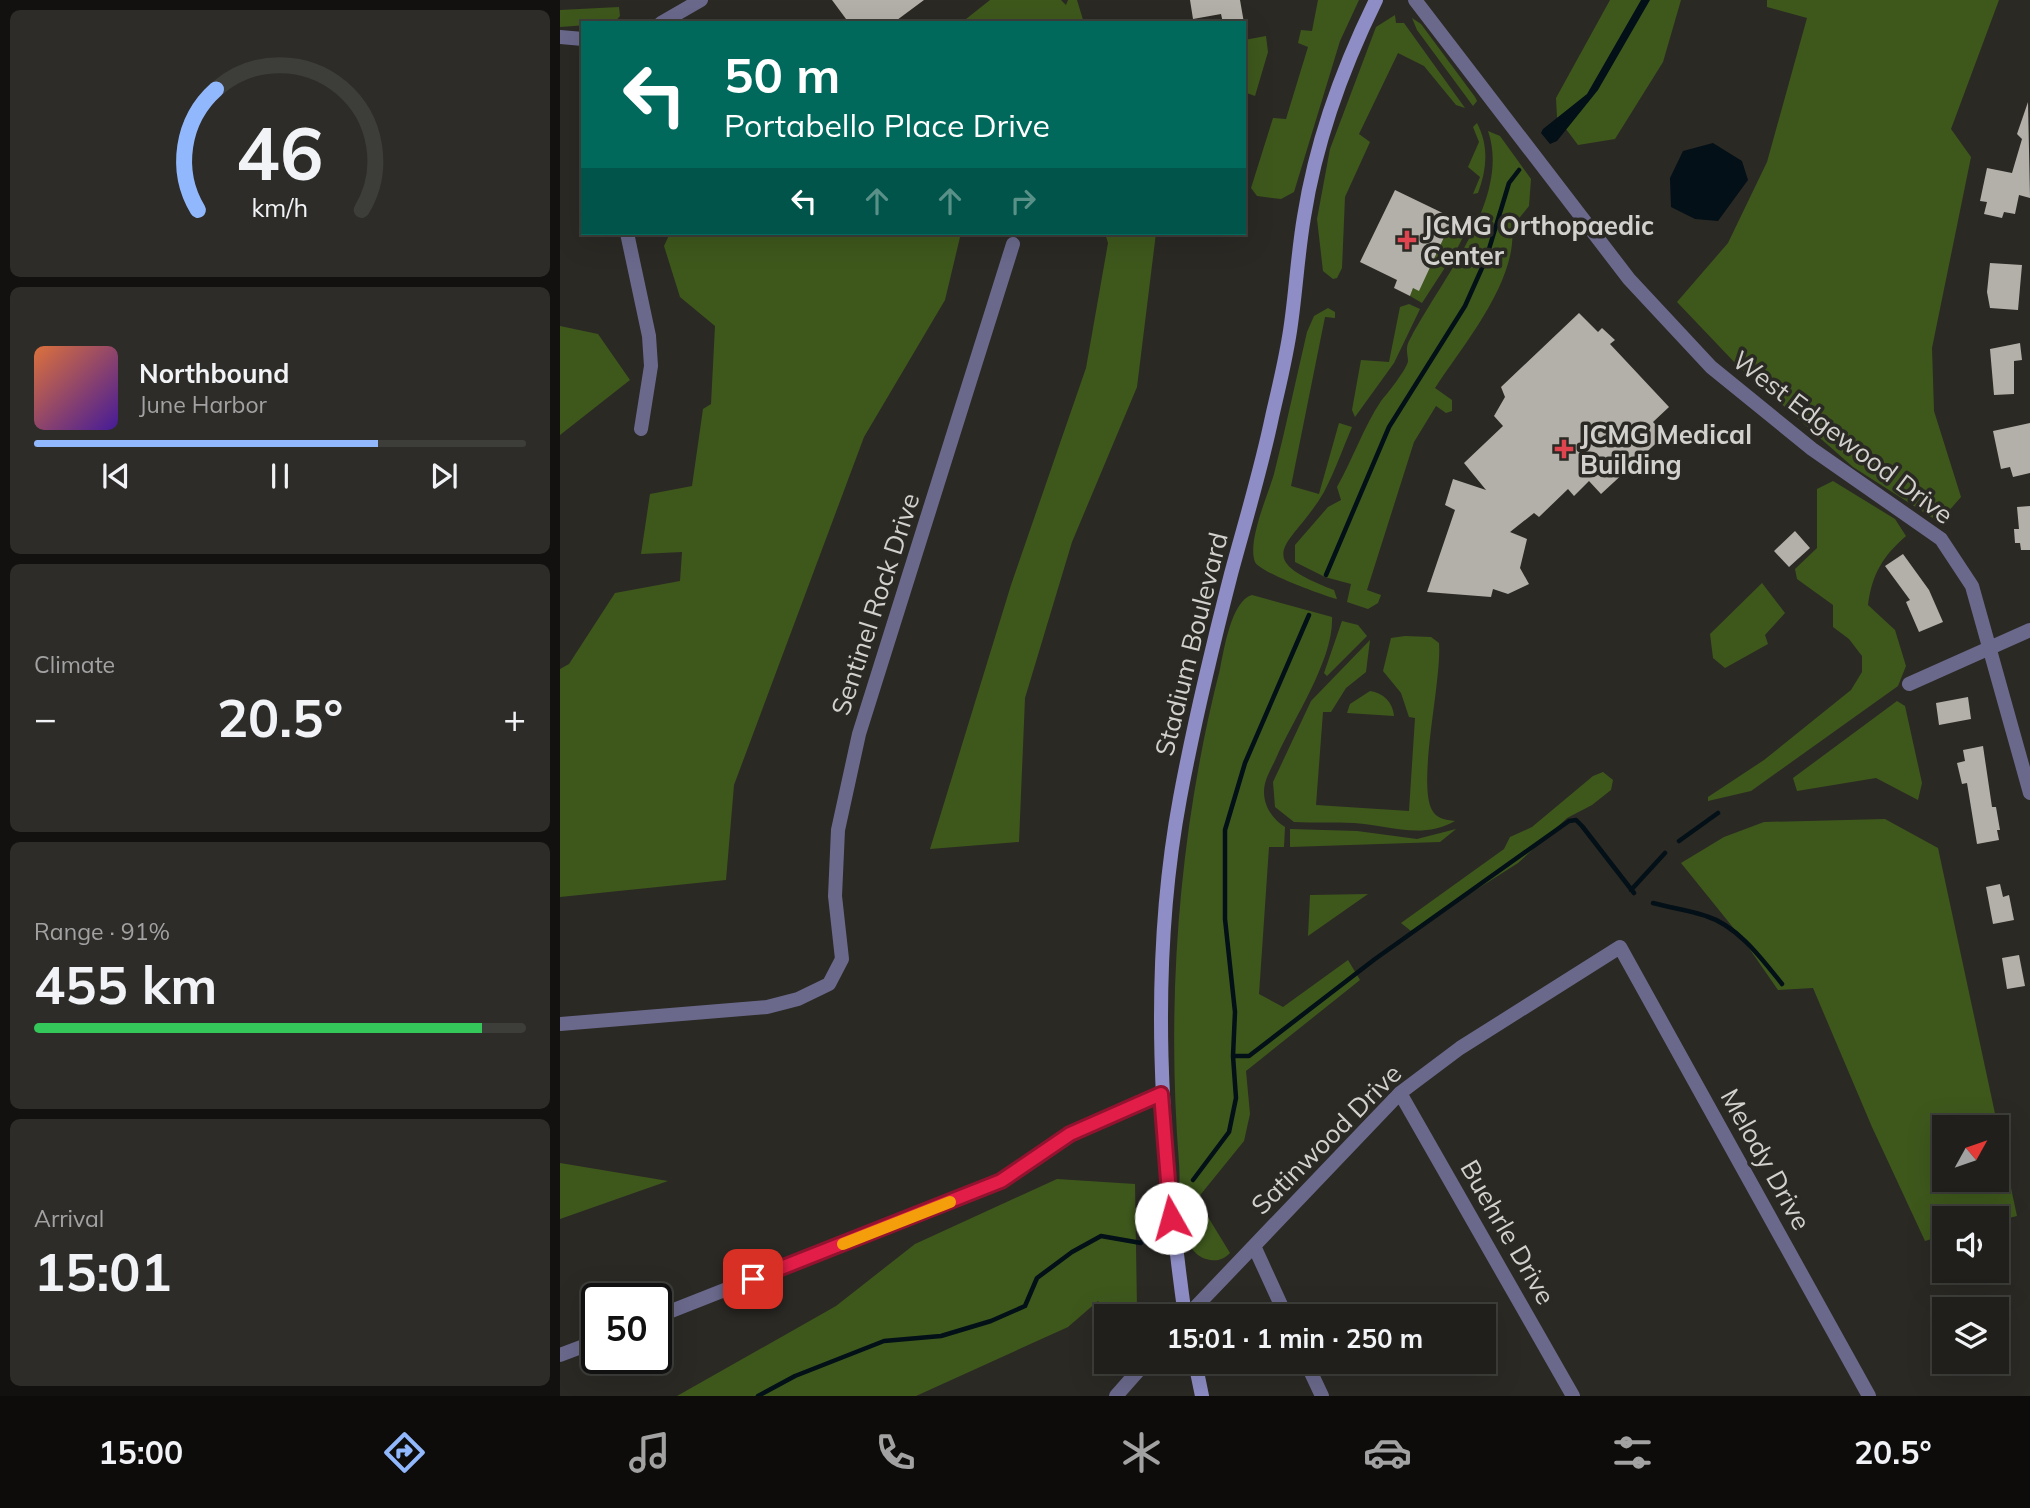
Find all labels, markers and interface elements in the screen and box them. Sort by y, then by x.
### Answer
text: 50 m [724,44,840,105]
icon: left [609,49,700,140]
text: Portabello Place Drive [724,105,1050,145]
text: 46 [236,107,324,198]
icon: left [785,182,823,220]
icon: ahead [858,182,896,220]
icon: ahead [931,182,969,220]
icon: right [1004,182,1042,220]
text: km/h [252,191,308,222]
place label: JCMG Orthopaedic Center [1423,209,1654,272]
marker: JCMG Orthopaedic Center [1397,230,1417,250]
street label: West Edgewood Drive [1726,343,1960,531]
text: Northbound [139,357,289,390]
text: June Harbor [139,390,267,419]
place label: JCMG Medical Building [1580,418,1752,481]
marker: JCMG Medical Building [1554,439,1574,459]
icon: previous [97,457,135,495]
icon: pause [261,457,299,495]
icon: next [425,457,463,495]
street label: Sentinel Rock Drive [824,489,926,719]
street label: Stadium Boulevard [1147,529,1235,759]
text: Climate [34,650,115,679]
text: 20.5° [217,685,343,750]
text: − [34,694,57,742]
text: + [503,694,526,742]
text: Range · 91% [34,917,170,946]
text: 455 km [34,952,217,1017]
street label: Satinwood Drive [1244,1057,1408,1221]
street label: Melody Drive [1714,1083,1818,1235]
north arrow [1932,1115,2009,1192]
map controls [1932,1115,2009,1374]
street label: Buehrle Drive [1453,1154,1563,1310]
position arrow [1134,1181,1208,1255]
text: Arrival [34,1204,104,1233]
button: sound [1932,1206,2009,1283]
text: 15:01 [34,1239,172,1304]
pin [723,1249,783,1309]
icon: arrive [734,1260,772,1298]
speed limit sign: 50 [581,1283,672,1374]
button: layers [1932,1297,2009,1374]
text: 15:01 · 1 min · 250 m [1167,1322,1423,1355]
icon: directions [380,1428,429,1477]
icon: music [625,1428,674,1477]
icon: phone [871,1428,920,1477]
icon: climate [1117,1428,1166,1477]
icon: car [1363,1428,1412,1477]
icon: filters [1608,1428,1657,1477]
text: 15:00 [98,1432,183,1472]
text: 20.5° [1854,1432,1932,1472]

